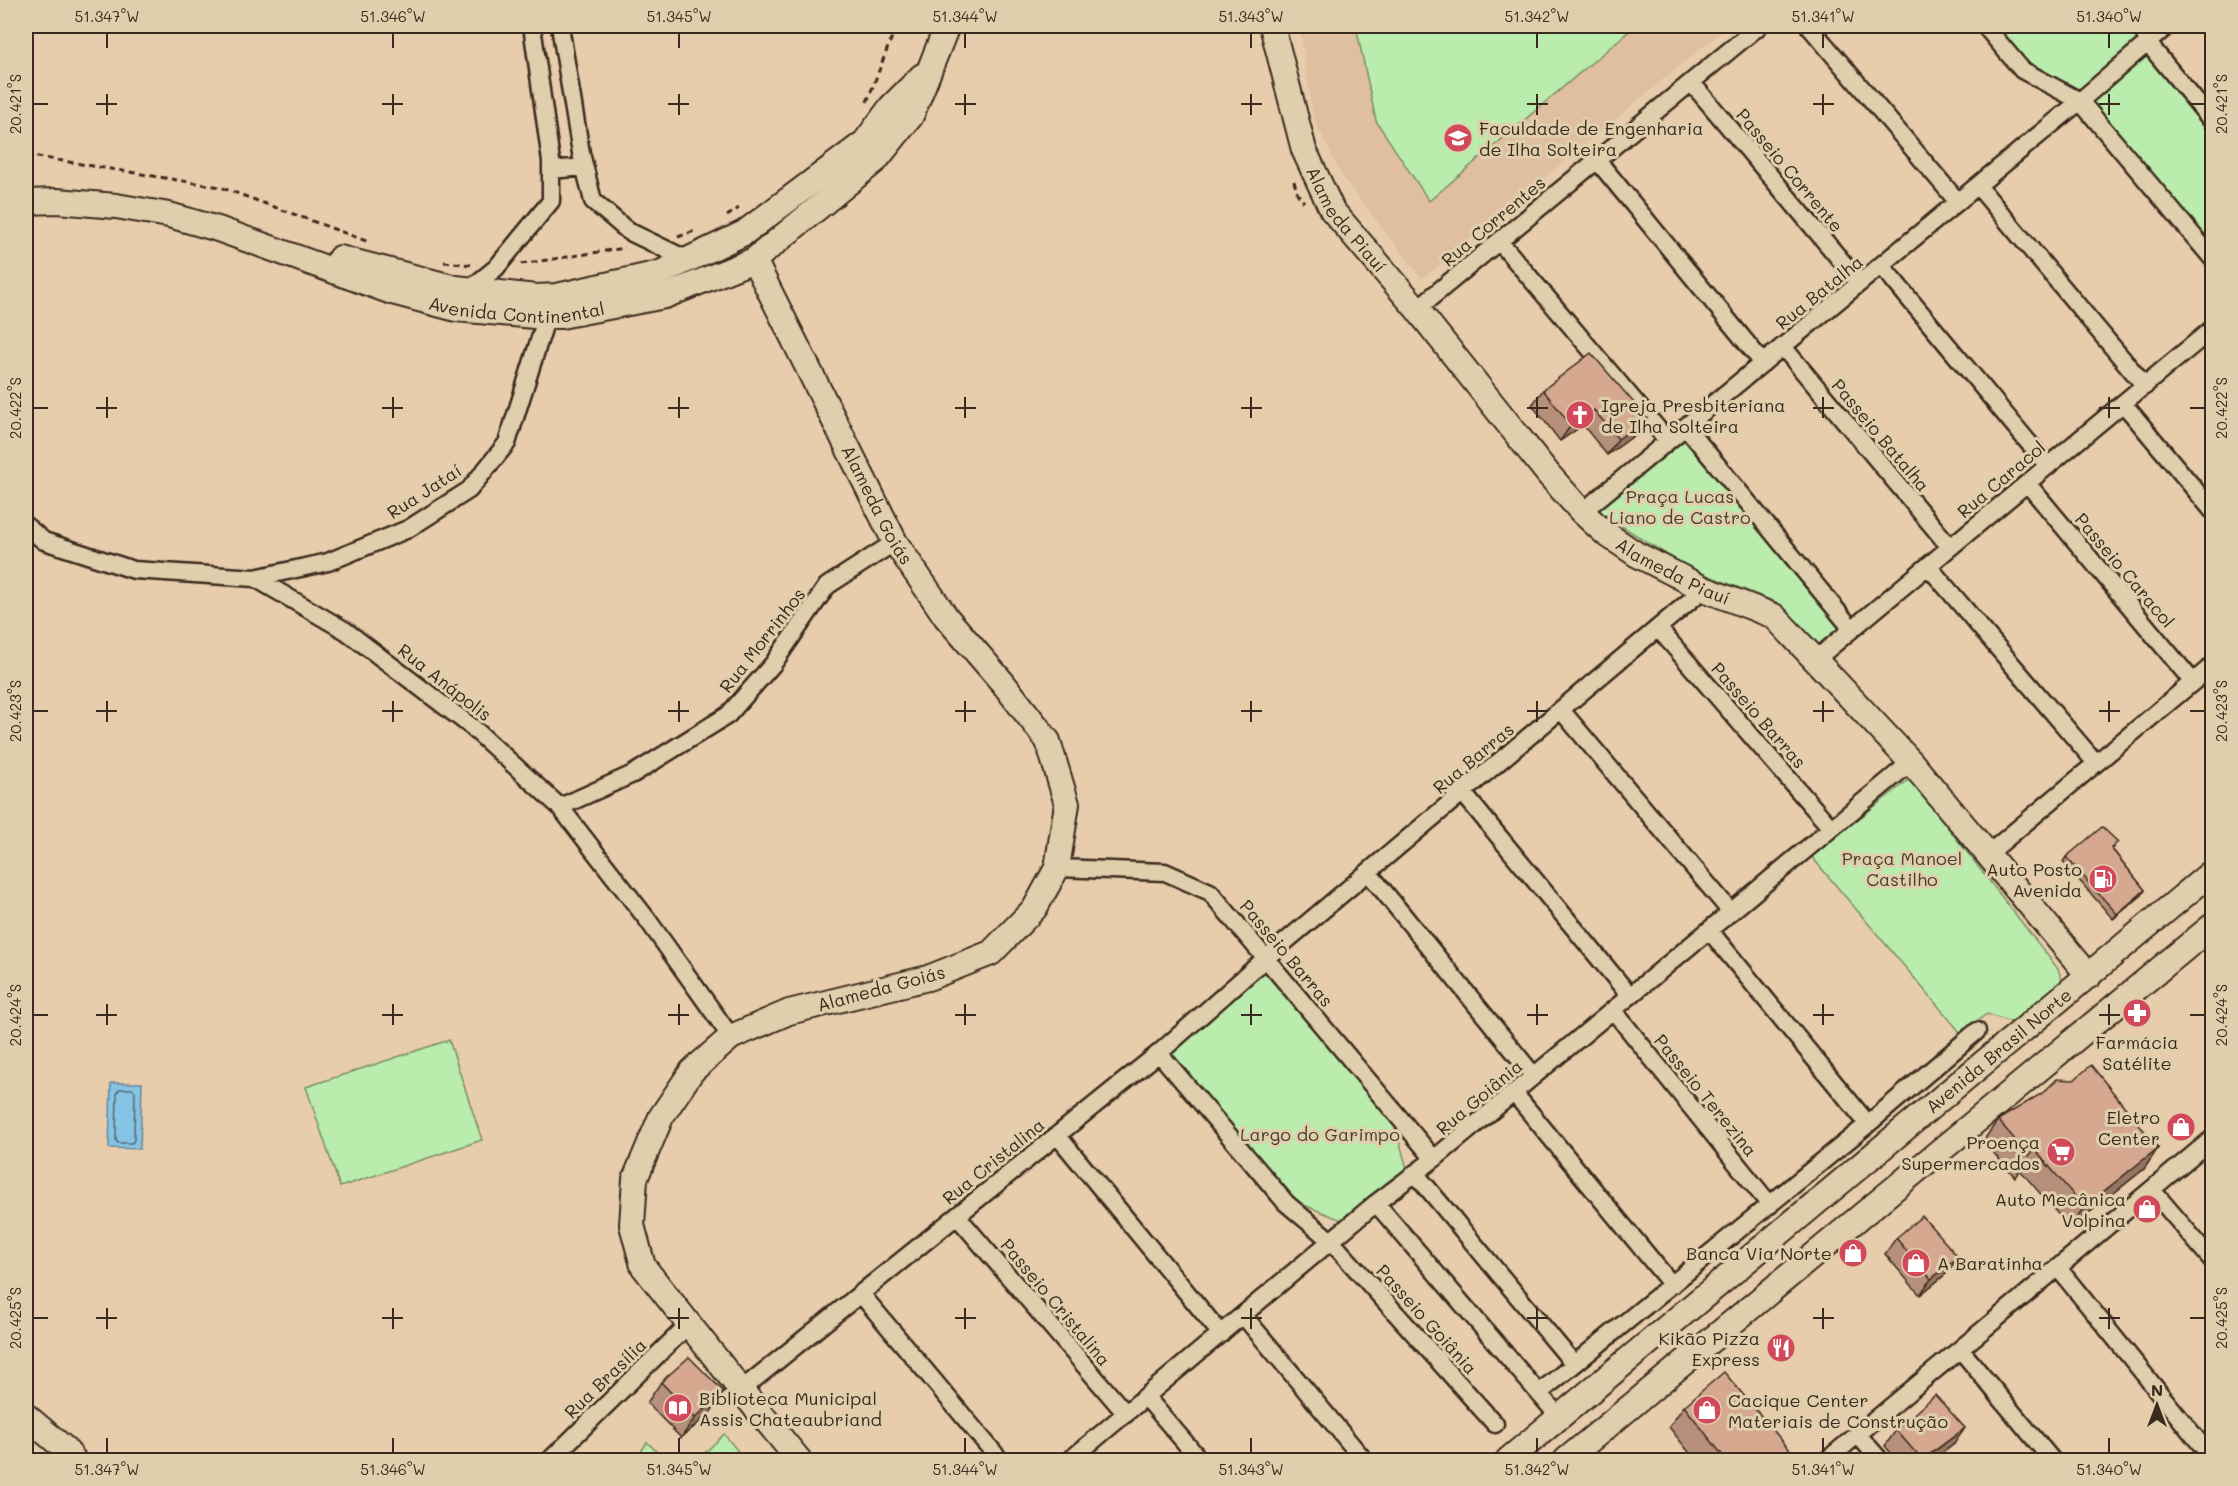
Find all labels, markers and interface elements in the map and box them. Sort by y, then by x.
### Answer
text: 51.347°W [75,6,139,26]
text: 51.346°W [360,6,426,26]
text: 51.345°W [646,6,712,26]
text: 51.344°W [932,6,998,26]
text: 51.343°W [1218,6,1284,26]
text: 51.342°W [1505,6,1569,26]
text: 51.341°W [1791,6,1855,26]
text: 51.340°W [2076,6,2142,26]
text: 20.421°S [5,74,25,134]
text: 20.421°S [2211,74,2231,134]
street label: Passeio Corrente [1731,103,1849,237]
place label: Faculdade de Engenharia de Ilha Solteira [1479,116,1703,161]
school or university icon: Faculdade de Engenharia de Ilha Solteira [1442,122,1474,154]
street label: Alameda Piauí [1301,162,1392,277]
street label: Rua Correntes [1436,170,1550,272]
street label: Rua Batalha [1770,249,1868,335]
street label: Avenida Continental [426,290,606,328]
street label: Passeio Batalha [1827,374,1935,496]
text: 20.422°S [5,377,25,439]
text: 20.422°S [2211,377,2231,439]
place label: Igreja Presbiteriana de Ilha Solteira [1601,393,1785,438]
church icon: Igreja Presbiteriana de Ilha Solteira [1564,399,1596,431]
street label: Rua Caracol [1952,435,2050,523]
street label: Alameda Goiás [836,441,919,569]
street label: Rua Jataí [382,458,466,524]
park label: Praça Lucas Liano de Castro [1609,484,1751,529]
street label: Passeio Caracol [2070,508,2180,632]
street label: Alameda Piauí [1611,532,1734,610]
street label: Rua Morrinhos [714,583,810,697]
street label: Rua Anápolis [393,638,497,726]
street label: Passeio Barras [1706,657,1812,773]
text: 20.423°S [5,680,25,742]
text: 20.423°S [2211,680,2231,742]
street label: Rua Barras [1427,717,1519,799]
park label: Praça Manoel Castilho [1842,846,1962,891]
place label: Auto Posto Avenida [1986,857,2082,902]
fuel station icon: Auto Posto Avenida [2087,863,2119,895]
street label: Passeio Barras [1235,894,1339,1012]
street label: Alameda Goiás [814,959,948,1017]
street label: Avenida Brasil Norte [1920,982,2076,1118]
text: 20.424°S [5,984,25,1046]
text: 20.424°S [2211,984,2231,1046]
pharmacy icon: Farmácia Satélite [2121,997,2153,1029]
street label: Passeio Terezina [1649,1029,1763,1161]
place label: Farmácia Satélite [2095,1030,2179,1075]
street label: Rua Goiânia [1431,1054,1527,1140]
place label: Eletro Center [2098,1105,2160,1150]
shop icon: Eletro Center [2165,1111,2197,1143]
street label: Rua Cristalina [937,1112,1049,1210]
park label: Largo do Garimpo [1240,1122,1400,1146]
place label: Proença Supermercados [1902,1130,2040,1175]
supermarket icon: Proença Supermercados [2045,1136,2077,1168]
place label: Auto Mecânica Volpina [1995,1187,2126,1232]
shop icon: Auto Mecânica Volpina [2131,1193,2163,1225]
street label: Passeio Cristalina [996,1233,1116,1371]
shop icon: Banca Via Norte [1837,1237,1869,1269]
place label: Banca Via Norte [1686,1241,1832,1265]
shop icon: A Baratinha [1900,1247,1932,1279]
place label: A Baratinha [1937,1251,2043,1275]
street label: Passeio Goiânia [1371,1259,1483,1379]
text: 20.425°S [5,1287,25,1349]
text: 20.425°S [2211,1287,2231,1349]
place label: Kikão Pizza Express [1659,1326,1760,1371]
restaurant icon: Kikão Pizza Express [1765,1332,1797,1364]
street label: Rua Brasília [559,1333,651,1423]
north arrow [2127,1375,2187,1435]
text: N [2151,1379,2163,1400]
place label: Biblioteca Municipal Assis Chateaubriand [699,1386,882,1431]
place label: Cacique Center Materiais de Construção [1728,1388,1949,1433]
library icon: Biblioteca Municipal Assis Chateaubriand [662,1392,694,1424]
shop icon: Cacique Center Materiais de Construção [1691,1394,1723,1426]
text: 51.347°W [75,1459,139,1479]
text: 51.346°W [360,1459,426,1479]
text: 51.345°W [646,1459,712,1479]
text: 51.344°W [932,1459,998,1479]
text: 51.343°W [1218,1459,1284,1479]
text: 51.342°W [1505,1459,1569,1479]
text: 51.341°W [1791,1459,1855,1479]
text: 51.340°W [2076,1459,2142,1479]

